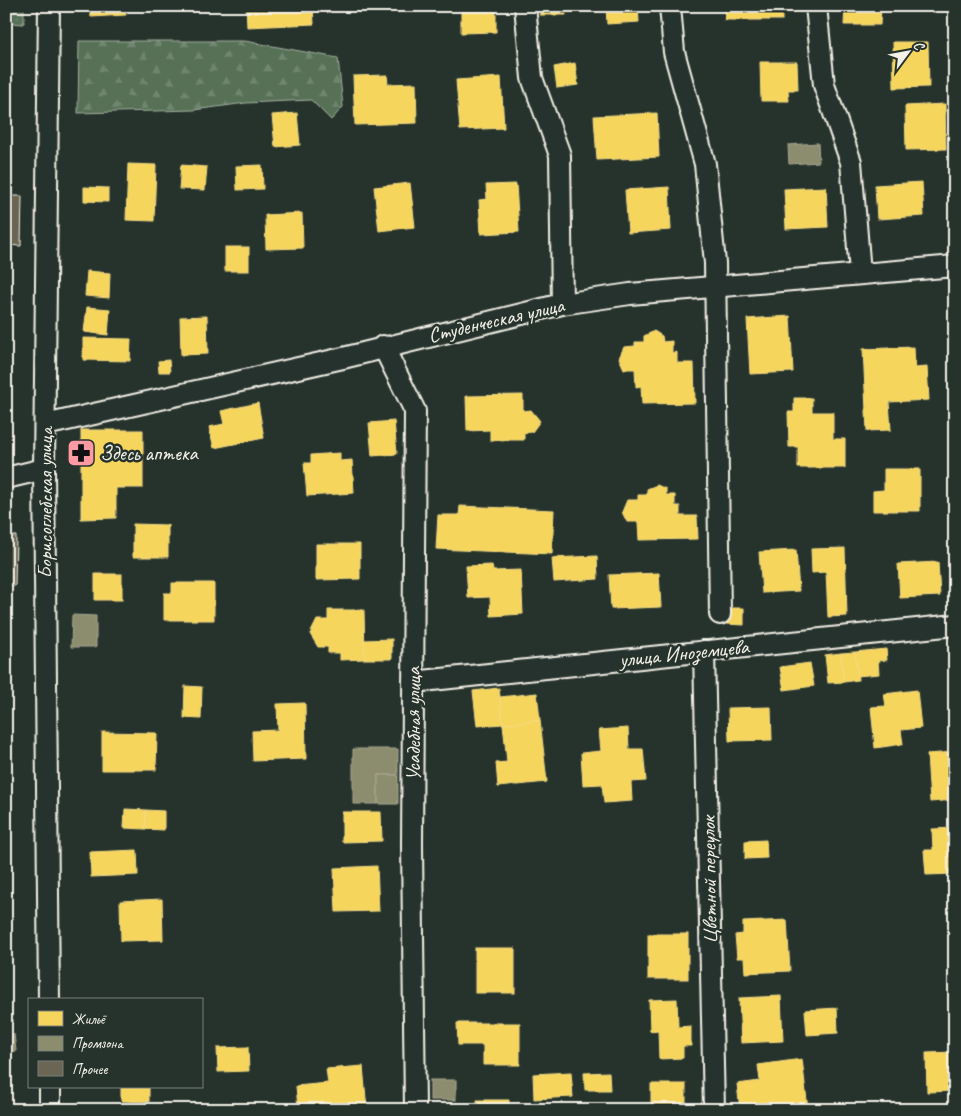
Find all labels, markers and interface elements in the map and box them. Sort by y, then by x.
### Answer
north arrow [884,28,934,78]
text: С [910,38,929,55]
street label: Студенческая улица [426,291,568,348]
street label: Борисоглебская улица [32,425,58,579]
pharmacy icon: Здесь аптека [66,438,96,468]
place label: Здесь аптека [100,440,200,466]
street label: улица Иноземцева [616,633,752,674]
street label: Усадебная улица [400,665,426,781]
street label: Цветной переулок [695,814,723,944]
legend [28,998,202,1088]
text: Жильё [72,1010,107,1029]
text: Промзона [72,1034,124,1053]
text: Прочее [72,1060,108,1079]

